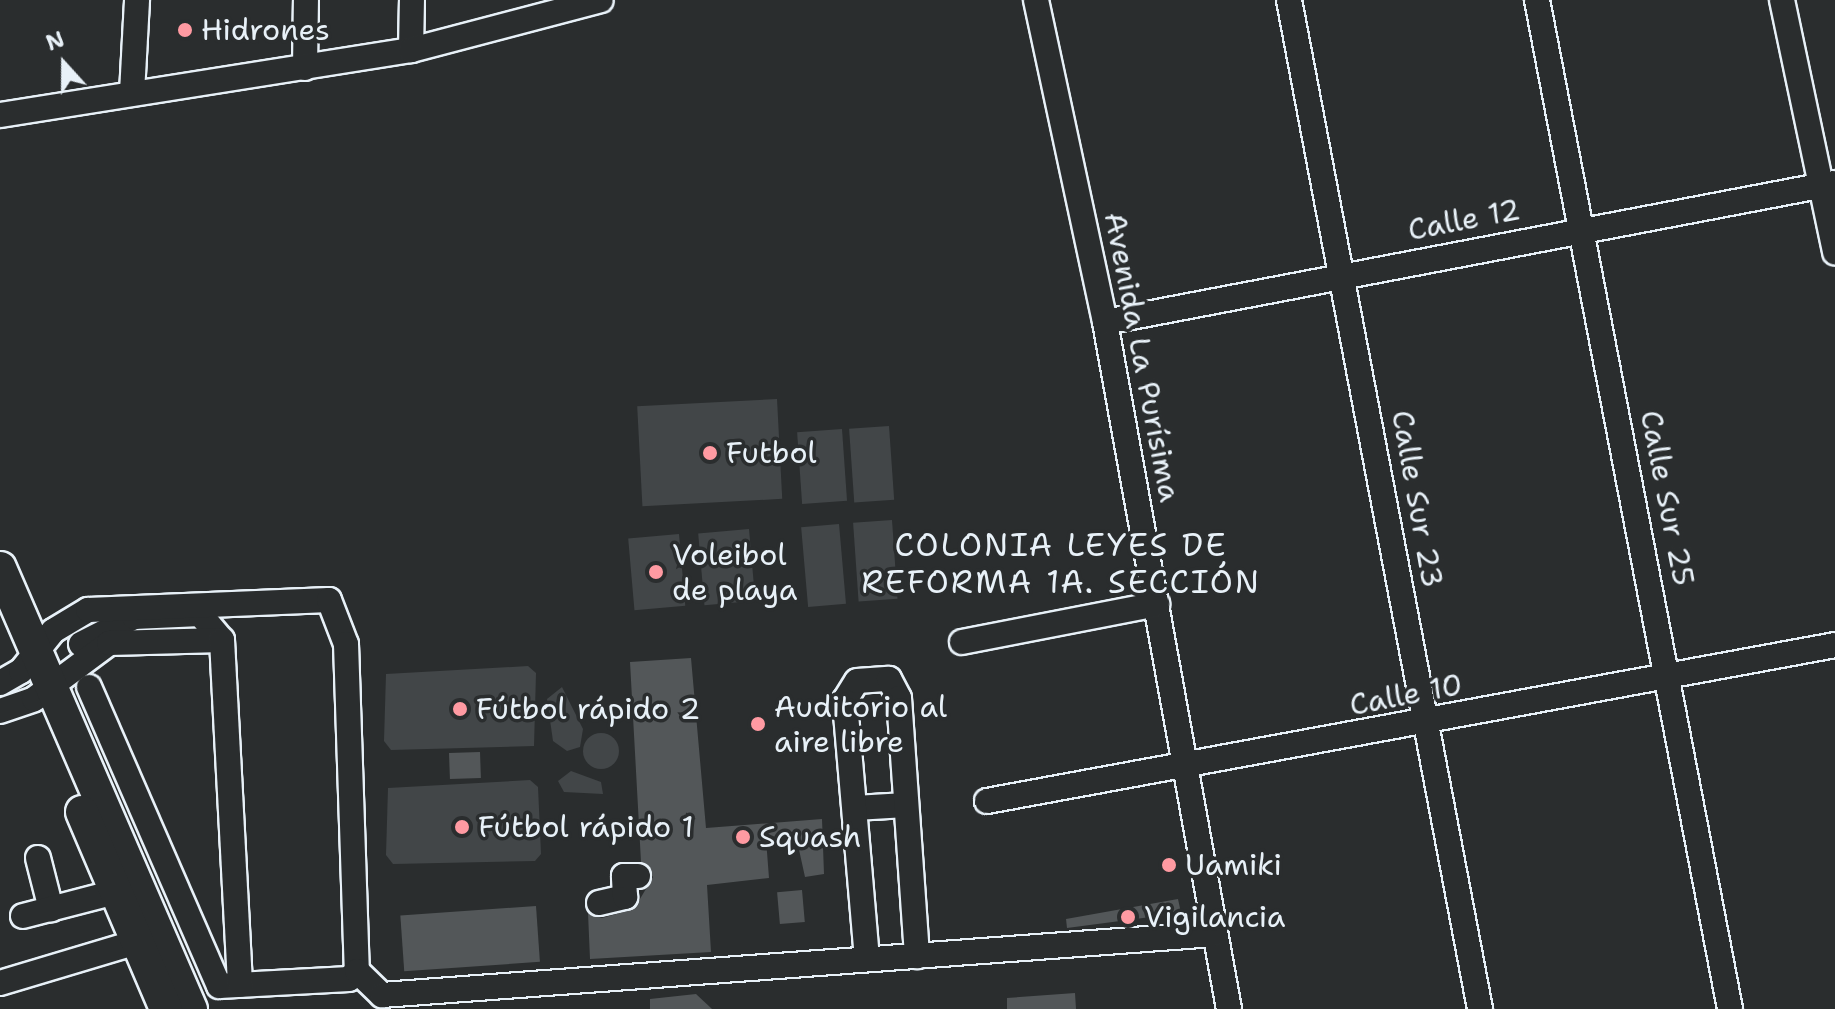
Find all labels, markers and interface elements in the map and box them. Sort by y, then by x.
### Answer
place label: Hidrones [201,12,330,48]
marker: Hidrones [176,21,194,39]
north arrow [24,24,104,104]
text: N [42,24,69,58]
street label: Calle 12 [1405,192,1523,248]
street label: Avenida La Purísima [1096,209,1188,505]
street label: Calle Sur 25 [1632,407,1702,589]
street label: Calle Sur 23 [1384,408,1450,590]
place label: Futbol [726,435,817,471]
marker: Futbol [701,444,719,462]
district label: COLONIA LEYES DE REFORMA 1A. SECCIÓN [861,527,1261,602]
place label: Voleibol de playa [672,537,797,608]
marker: Voleibol de playa [647,563,665,581]
street label: Calle 10 [1346,666,1466,724]
place label: Auditorio al aire libre [774,689,947,760]
place label: Fútbol rápido 2 [476,691,700,727]
marker: Fútbol rápido 2 [451,700,469,718]
marker: Auditorio al aire libre [749,715,767,733]
place label: Fútbol rápido 1 [478,809,694,845]
marker: Fútbol rápido 1 [453,818,471,836]
place label: Squash [759,819,862,855]
marker: Squash [734,828,752,846]
place label: Uamiki [1185,847,1282,883]
marker: Uamiki [1160,856,1178,874]
place label: Vigilancia [1144,899,1286,935]
marker: Vigilancia [1119,908,1137,926]

